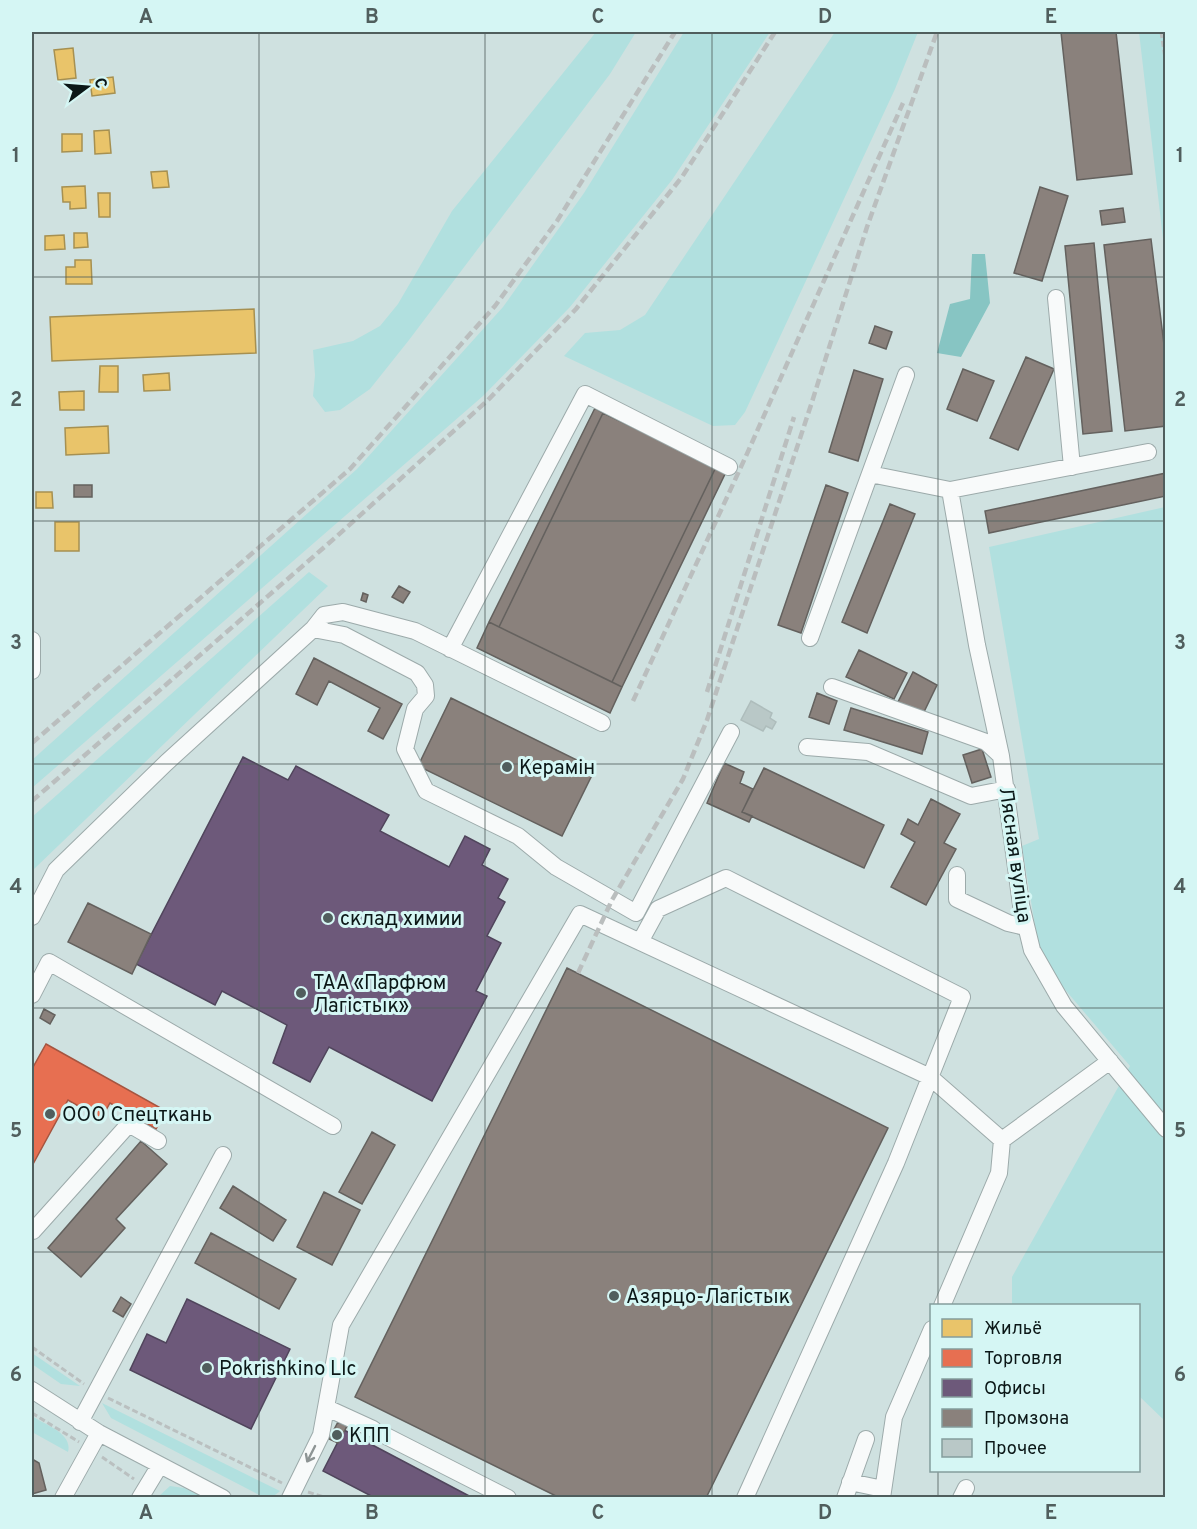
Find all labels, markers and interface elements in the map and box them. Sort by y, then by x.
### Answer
text: A [139,5,153,31]
text: B [365,5,379,31]
text: C [592,5,604,31]
text: D [818,5,832,31]
text: E [1045,5,1057,31]
north arrow [57,57,117,117]
text: С [88,76,111,91]
text: 1 [12,144,20,170]
text: 1 [1176,144,1184,170]
text: 2 [10,388,22,414]
text: 2 [1174,388,1186,414]
text: 3 [10,631,22,657]
text: 3 [1174,631,1186,657]
place label: Керамін [519,756,595,782]
marker: Керамін [500,760,514,774]
street label: Лясная вуліца [992,786,1036,925]
text: 4 [10,875,22,901]
text: 4 [1174,875,1186,901]
place label: склад химии [340,907,462,933]
marker: склад химии [321,911,335,925]
place label: ТАА «Парфюм Лагістык» [313,971,446,1020]
marker: ТАА «Парфюм Лагістык» [294,986,308,1000]
place label: ООО Спецткань [62,1103,212,1129]
marker: ООО Спецткань [43,1107,57,1121]
text: 5 [10,1119,22,1145]
text: 5 [1174,1119,1186,1145]
place label: Азярцо-Лагістык [626,1285,790,1311]
marker: Азярцо-Лагістык [607,1289,621,1303]
legend [930,1304,1140,1472]
text: Жильё [984,1318,1042,1341]
text: Торговля [984,1348,1062,1371]
place label: Pokrishkino Llc [219,1357,357,1383]
marker: Pokrishkino Llc [200,1361,214,1375]
text: 6 [10,1363,22,1389]
text: 6 [1174,1363,1186,1389]
text: Офисы [984,1378,1046,1401]
text: Промзона [984,1408,1069,1431]
place label: КПП [349,1424,390,1450]
marker: КПП [330,1428,344,1442]
text: Прочее [984,1438,1047,1461]
one-way arrow [305,1445,317,1463]
text: A [139,1501,153,1527]
text: B [365,1501,379,1527]
text: C [592,1501,604,1527]
text: D [818,1501,832,1527]
text: E [1045,1501,1057,1527]

